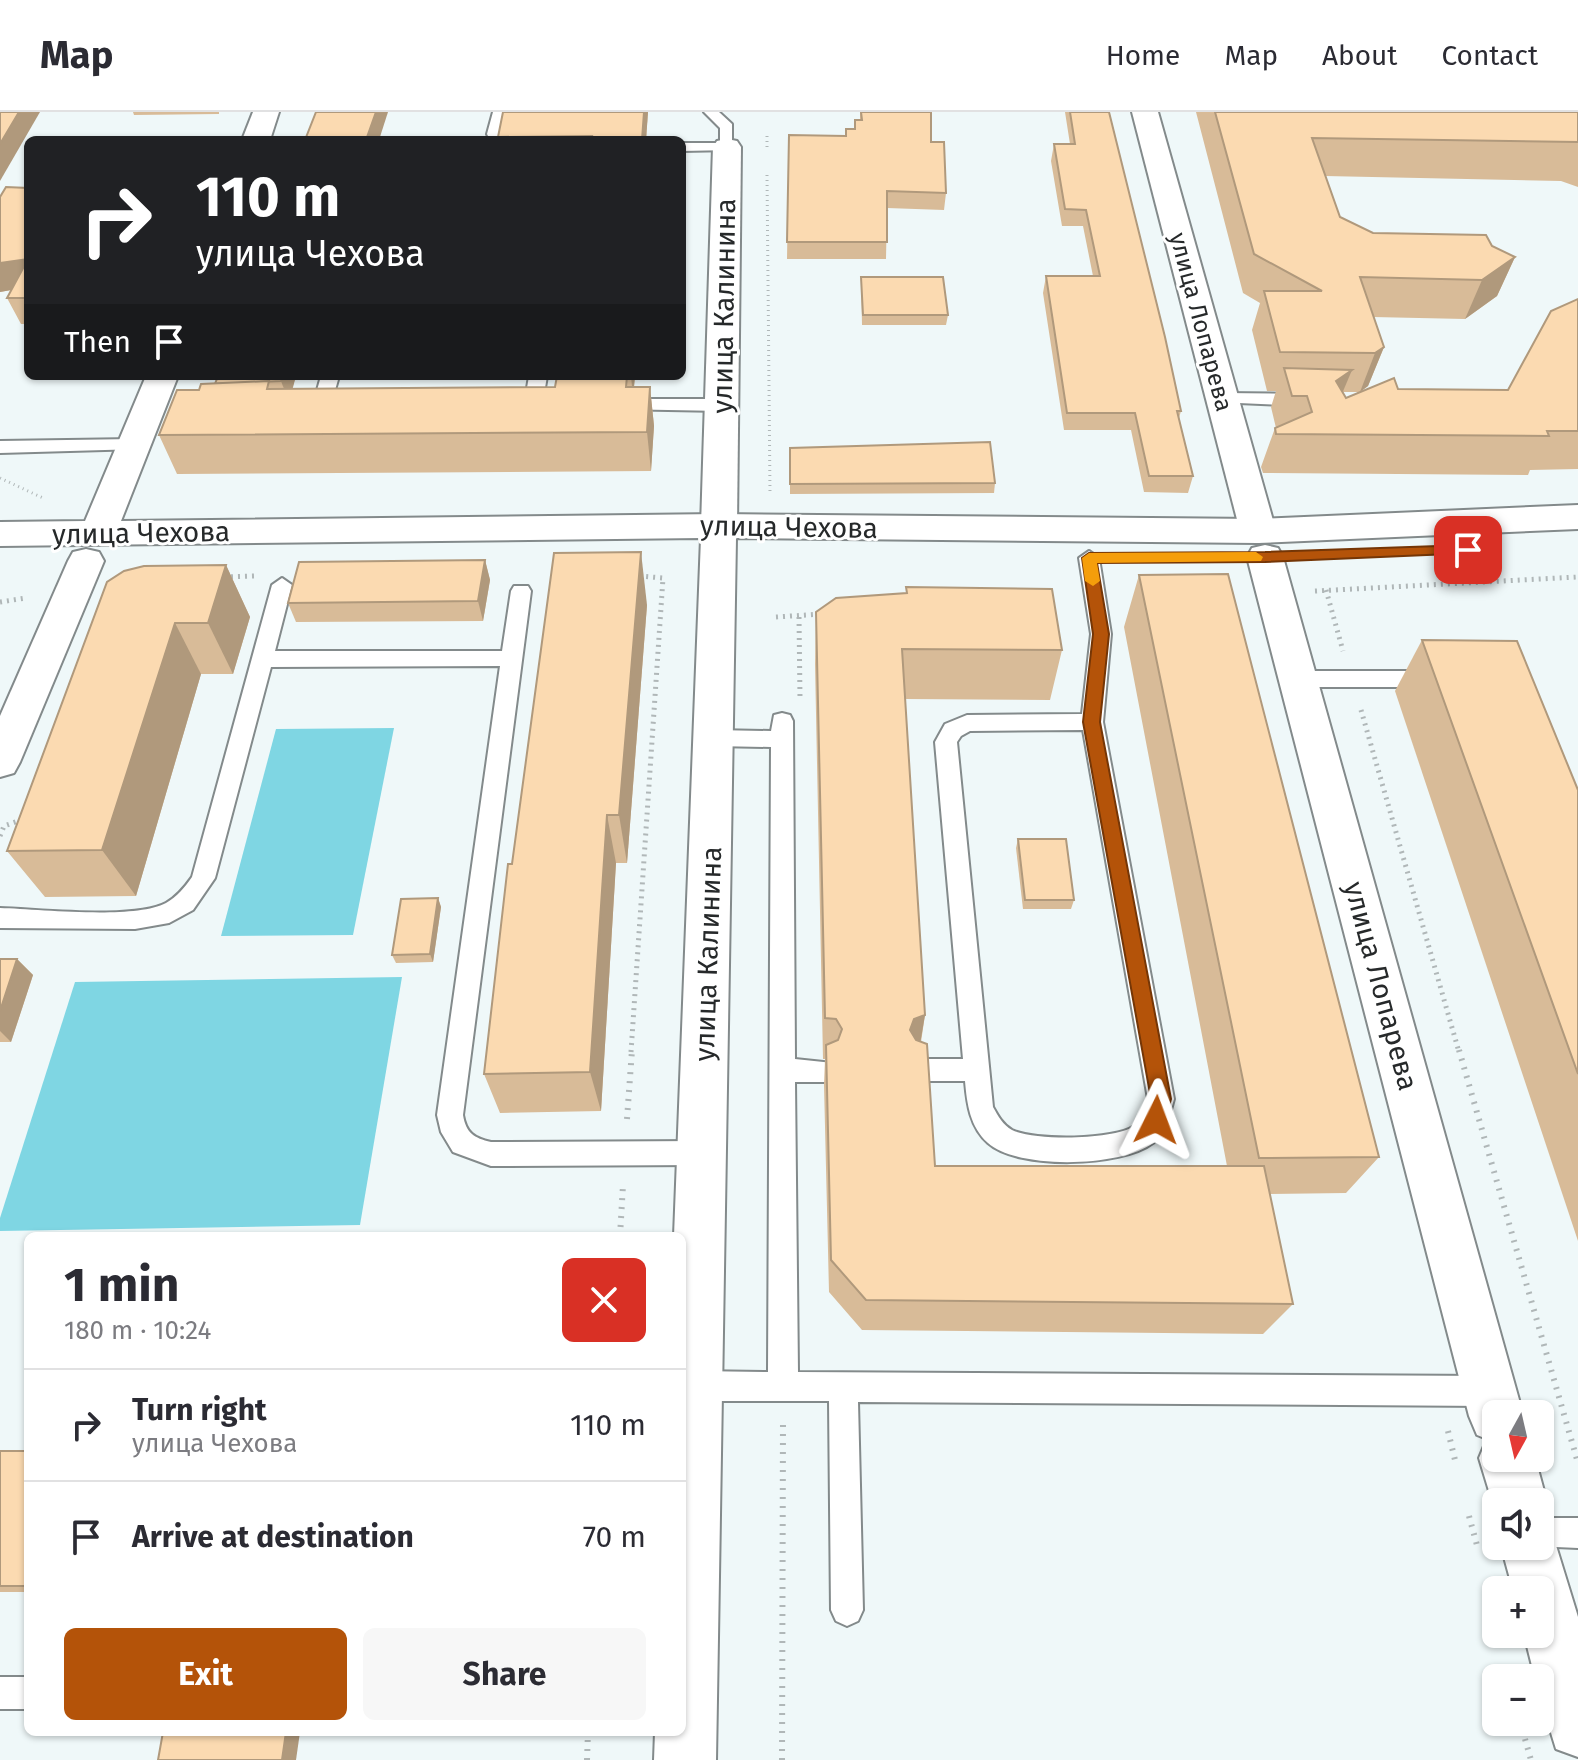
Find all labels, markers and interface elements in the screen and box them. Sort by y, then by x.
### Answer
text: Map [40,32,113,78]
text: Home [1106,39,1180,72]
text: Map [1224,39,1278,72]
text: About [1322,39,1397,72]
text: Contact [1441,39,1538,72]
text: 110 m [196,164,340,231]
icon: right [64,168,168,272]
street label: улица Калинина [706,198,742,414]
street label: улица Лопарева [1164,230,1238,414]
text: улица Чехова [196,232,425,276]
icon: arrive [147,320,191,364]
text: Then [64,324,131,360]
street label: улица Чехова [700,509,878,545]
street label: улица Чехова [52,515,230,551]
pin [1434,516,1502,584]
icon: arrive [1446,528,1490,572]
street label: улица Калинина [688,846,728,1062]
street label: улица Лопарева [1337,878,1425,1094]
position arrow [1114,1078,1198,1162]
text: 1 min [64,1256,179,1314]
button: close [562,1258,646,1342]
text: 180 m · 10:24 [64,1315,211,1346]
text: Turn right [132,1392,267,1428]
north arrow [1482,1400,1554,1472]
map controls [1482,1400,1554,1736]
icon: right [64,1403,108,1447]
text: 110 m [570,1407,646,1443]
text: улица Чехова [132,1428,297,1459]
button: sound [1482,1488,1554,1560]
icon: arrive [64,1515,108,1559]
text: Arrive at destination [132,1519,414,1555]
text: 70 m [583,1519,646,1555]
button: + [1482,1576,1554,1648]
button: Exit [64,1628,347,1720]
button: Share [363,1628,646,1720]
button: − [1482,1664,1554,1736]

